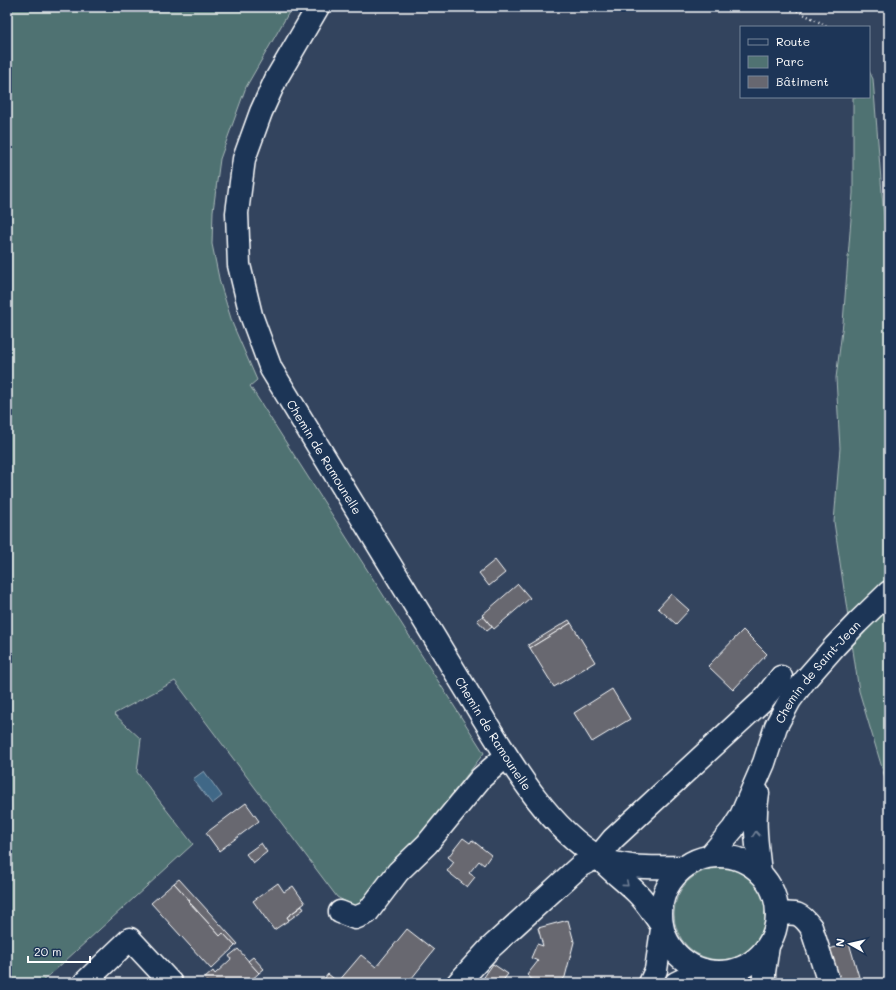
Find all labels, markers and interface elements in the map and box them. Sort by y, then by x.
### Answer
legend [740,26,870,98]
text: Route [776,33,810,49]
text: Parc [776,53,804,69]
text: Bâtiment [776,73,829,89]
street label: Chemin de Ramounelle [284,397,366,517]
street label: Chemin de Saint-Jean [771,617,864,726]
street label: Chemin de Ramounelle [452,673,535,793]
one-way arrow [751,831,760,837]
one-way arrow [621,879,629,886]
north arrow [830,924,870,964]
text: N [832,937,848,948]
scale bar [28,938,90,964]
text: 20 m [34,943,62,959]

